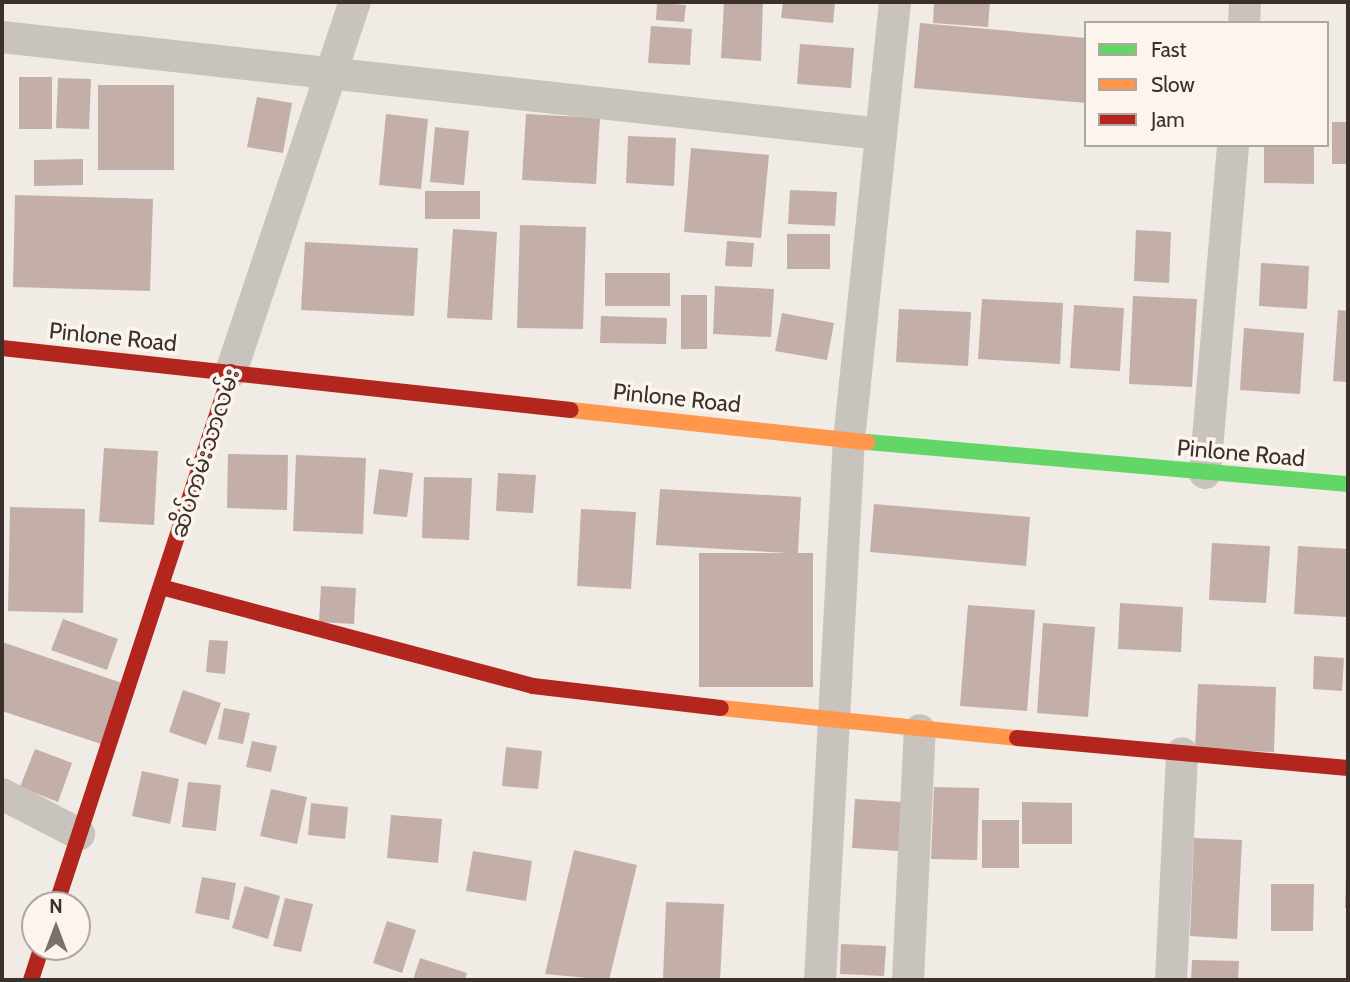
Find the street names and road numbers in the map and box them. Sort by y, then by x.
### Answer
street label: Pinlone Road [48,317,178,357]
street label: ဆိပ်ကမ်းသာလမ်း [165,365,245,541]
street label: Pinlone Road [612,378,742,418]
street label: Pinlone Road [1176,434,1306,472]

